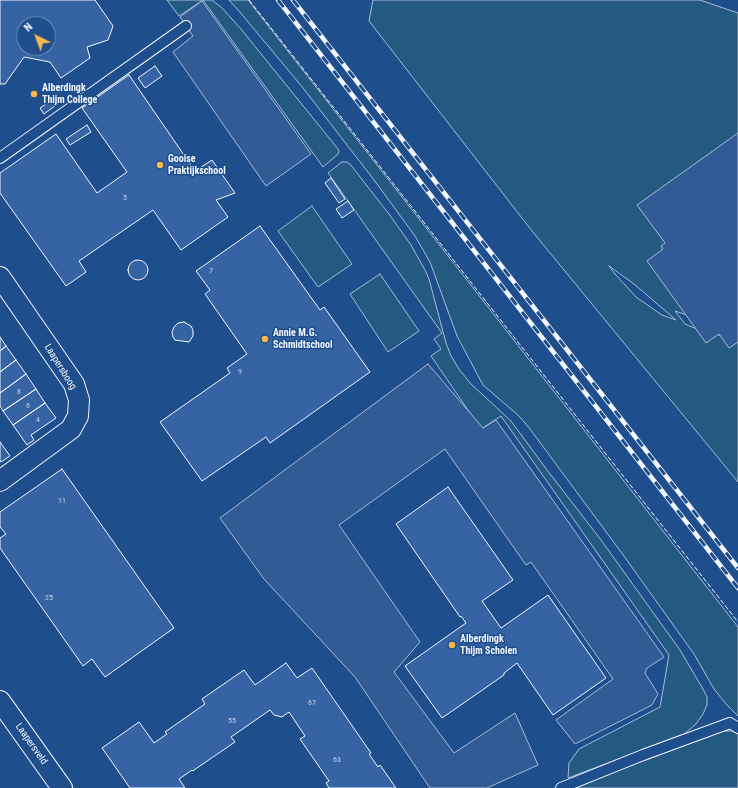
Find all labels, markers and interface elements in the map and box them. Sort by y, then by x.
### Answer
north arrow [16,16,56,56]
text: N [21,20,35,35]
place label: Alberdingk Thijm College [42,82,97,106]
marker: Alberdingk Thijm College [29,89,39,99]
place label: Gooise Praktijkschool [168,153,226,176]
marker: Gooise Praktijkschool [155,160,165,170]
house number: 5 [123,193,127,203]
house number: 7 [209,266,213,276]
place label: Annie M.G. Schmidtschool [273,327,332,350]
marker: Annie M.G. Schmidtschool [260,334,270,344]
street label: Laapersboog [41,342,79,392]
house number: 9 [238,367,242,377]
house number: 8 [17,387,21,397]
house number: 6 [26,401,30,411]
house number: 4 [36,415,40,425]
house number: 11 [58,496,66,506]
house number: 25 [45,593,53,603]
place label: Alberdingk Thijm Scholen [460,633,517,656]
marker: Alberdingk Thijm Scholen [447,640,457,650]
house number: 67 [308,698,316,708]
house number: 55 [228,716,236,726]
street label: Laapersveld [12,721,50,767]
house number: 63 [333,755,341,765]

